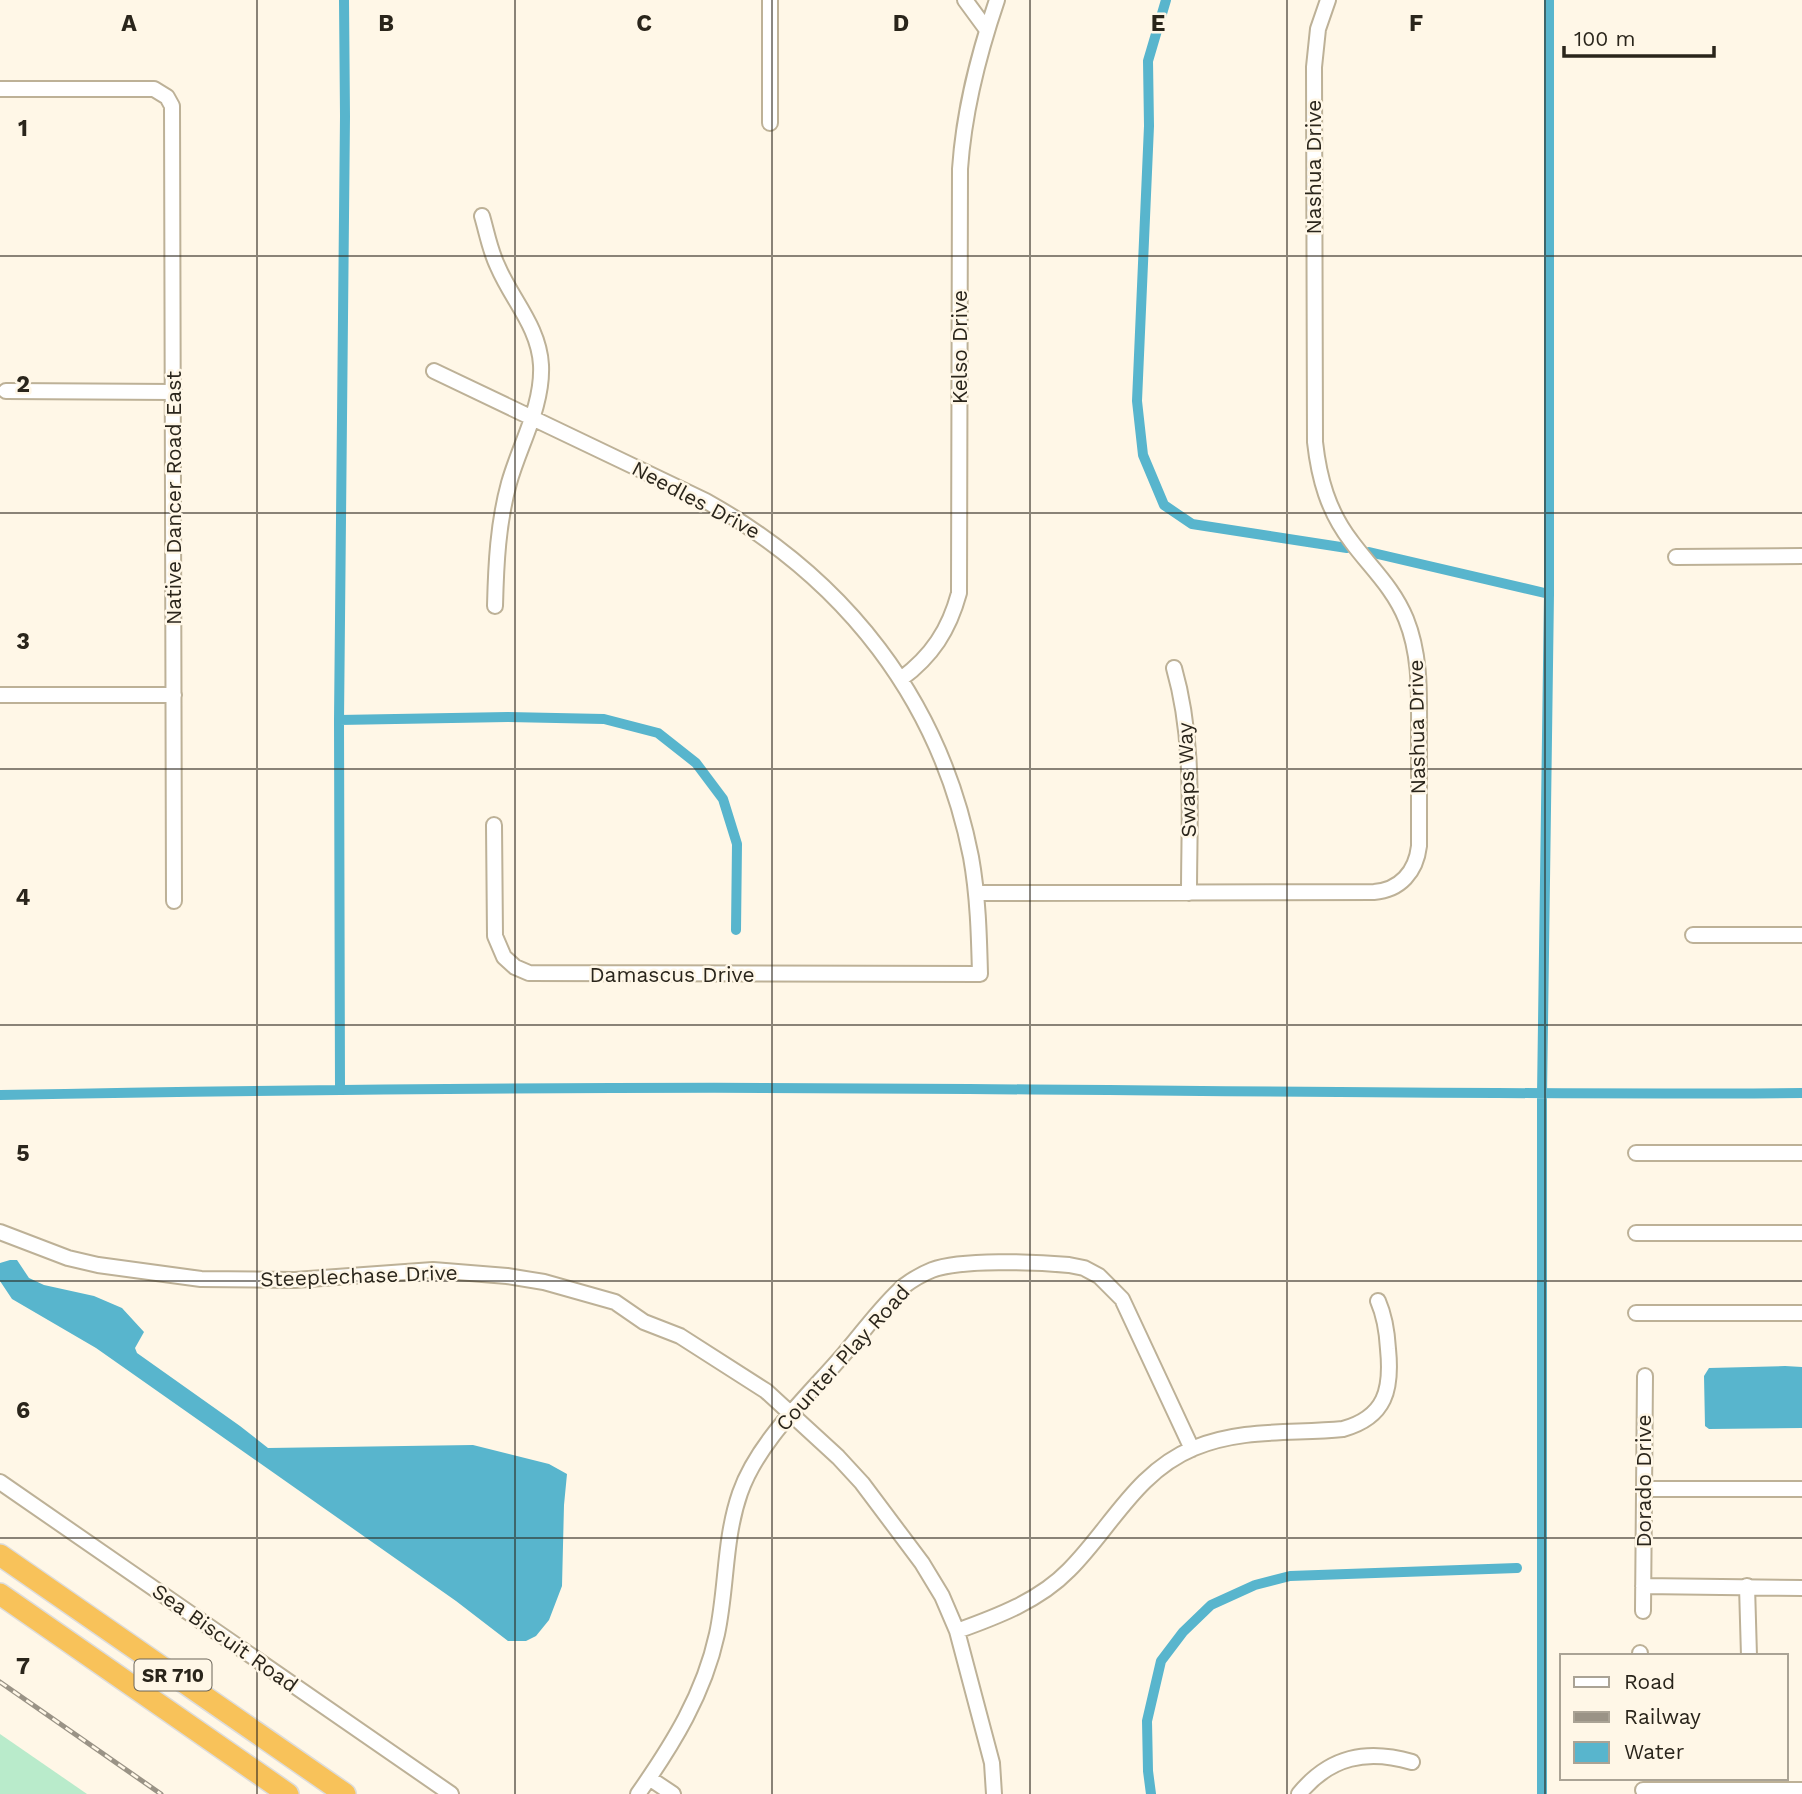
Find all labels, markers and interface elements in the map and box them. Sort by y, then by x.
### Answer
text: A [121,10,137,37]
text: B [378,10,394,37]
text: C [636,10,652,37]
text: D [893,10,909,37]
text: E [1151,10,1165,37]
text: F [1409,10,1423,37]
scale bar [1564,14,1714,58]
text: 100 m [1574,26,1636,51]
street label: Nashua Drive [1301,100,1326,235]
text: 1 [18,115,28,142]
street label: Kelso Drive [947,290,972,404]
text: 2 [16,371,30,398]
street label: Native Dancer Road East [161,371,186,625]
street label: Needles Drive [628,455,765,544]
text: 3 [16,628,30,655]
street label: Nashua Drive [1403,659,1430,795]
street label: Swaps Way [1172,722,1201,838]
text: 4 [16,884,31,911]
street label: Damascus Drive [589,962,755,987]
text: 5 [16,1140,30,1167]
street label: Steeplechase Drive [260,1260,458,1291]
street label: Counter Play Road [770,1279,915,1436]
text: 6 [16,1397,30,1424]
street label: Dorado Drive [1631,1414,1656,1548]
street label: Sea Biscuit Road [148,1578,303,1697]
text: 7 [16,1653,30,1680]
legend [1560,1654,1788,1780]
road number: SR 710 [134,1660,212,1690]
text: Road [1624,1669,1675,1694]
text: Railway [1624,1704,1701,1729]
text: Water [1624,1739,1685,1764]

